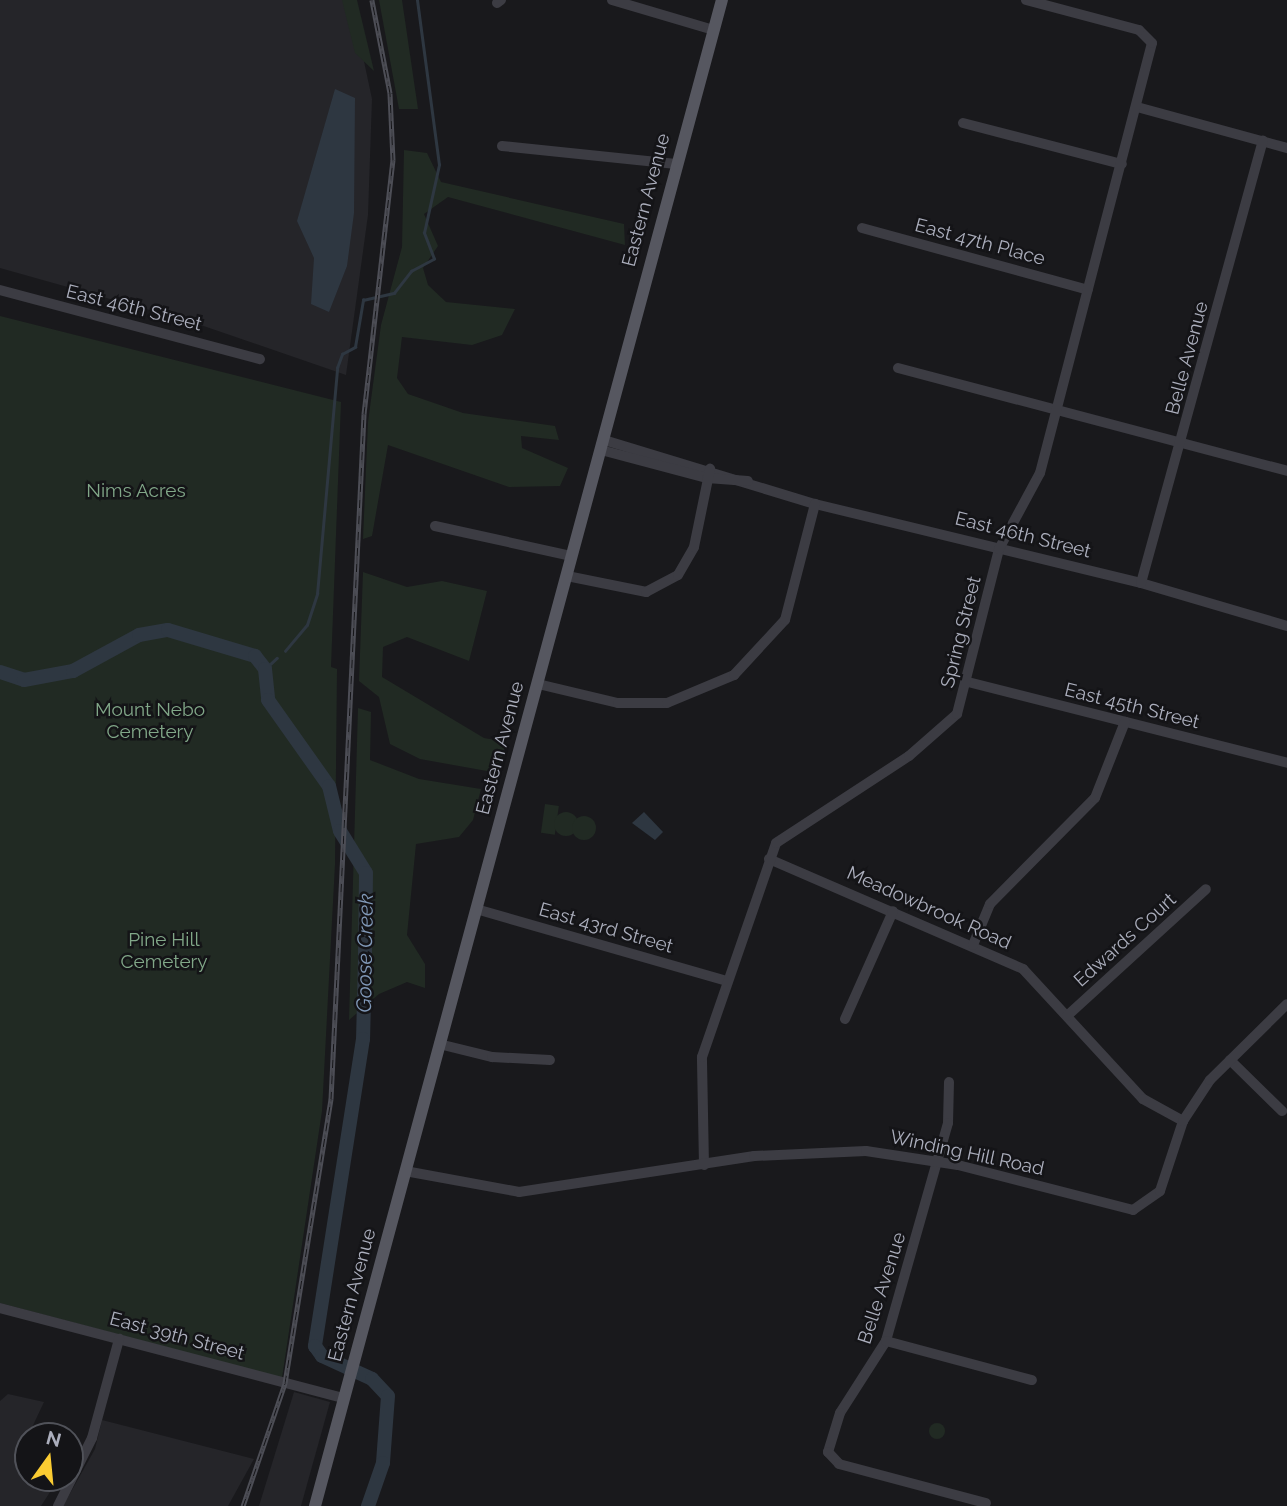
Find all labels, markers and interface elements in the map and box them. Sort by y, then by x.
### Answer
street label: Eastern Avenue [617,131,675,269]
street label: East 47th Place [912,214,1048,270]
street label: East 46th Street [64,280,204,336]
street label: Belle Avenue [1161,299,1213,417]
park label: Nims Acres [86,480,186,502]
street label: East 46th Street [953,507,1093,563]
street label: Spring Street [936,574,986,690]
street label: East 45th Street [1062,678,1202,734]
street label: Eastern Avenue [471,679,529,817]
park label: Mount Nebo Cemetery [95,699,205,743]
street label: Meadowbrook Road [843,862,1015,954]
street label: Edwards Court [1069,888,1181,992]
water label: Goose Creek [351,893,379,1013]
street label: East 43rd Street [536,898,676,958]
park label: Pine Hill Cemetery [120,929,208,973]
street label: Winding Hill Road [888,1125,1046,1181]
street label: Eastern Avenue [323,1226,381,1364]
street label: Belle Avenue [853,1229,911,1347]
street label: East 39th Street [107,1307,247,1365]
north arrow [14,1422,84,1492]
text: N [44,1426,64,1451]

